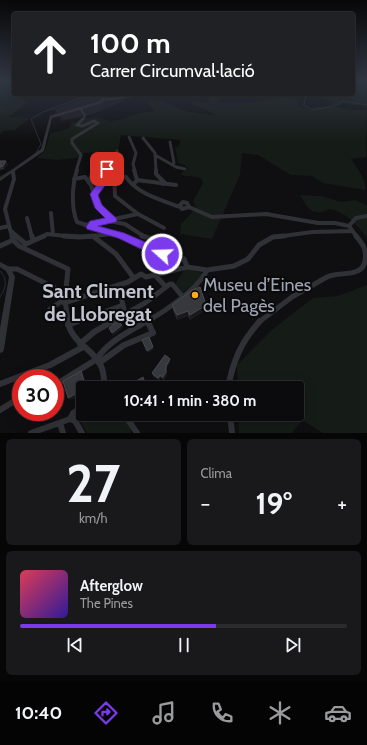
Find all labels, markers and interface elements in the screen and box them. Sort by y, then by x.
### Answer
text: 100 m [90,26,171,60]
icon: ahead [24,28,76,80]
text: Carrer Circumval·lació [90,60,255,82]
pin [90,152,124,186]
icon: arrive [96,158,118,180]
position arrow [141,233,183,275]
place label: Museu d’Eines del Pagès [203,274,311,317]
district label: Sant Climent de Llobregat [42,279,154,326]
marker: Museu d’Eines del Pagès [190,290,200,300]
speed limit sign: 30 [12,369,64,421]
text: 10:41 · 1 min · 380 m [124,392,256,410]
text: 27 [66,452,120,515]
text: Clima [201,465,232,481]
text: 19° [255,485,292,522]
text: − [201,490,210,517]
text: + [337,490,347,517]
text: km/h [79,510,107,526]
text: Afterglow [80,577,143,595]
text: The Pines [80,595,133,611]
icon: previous [64,634,86,656]
icon: pause [173,634,195,656]
icon: next [282,634,304,656]
icon: directions [92,699,120,727]
icon: music [150,699,178,727]
icon: phone [208,699,236,727]
icon: climate [266,699,294,727]
icon: car [324,699,352,727]
text: 10:40 [15,702,62,724]

